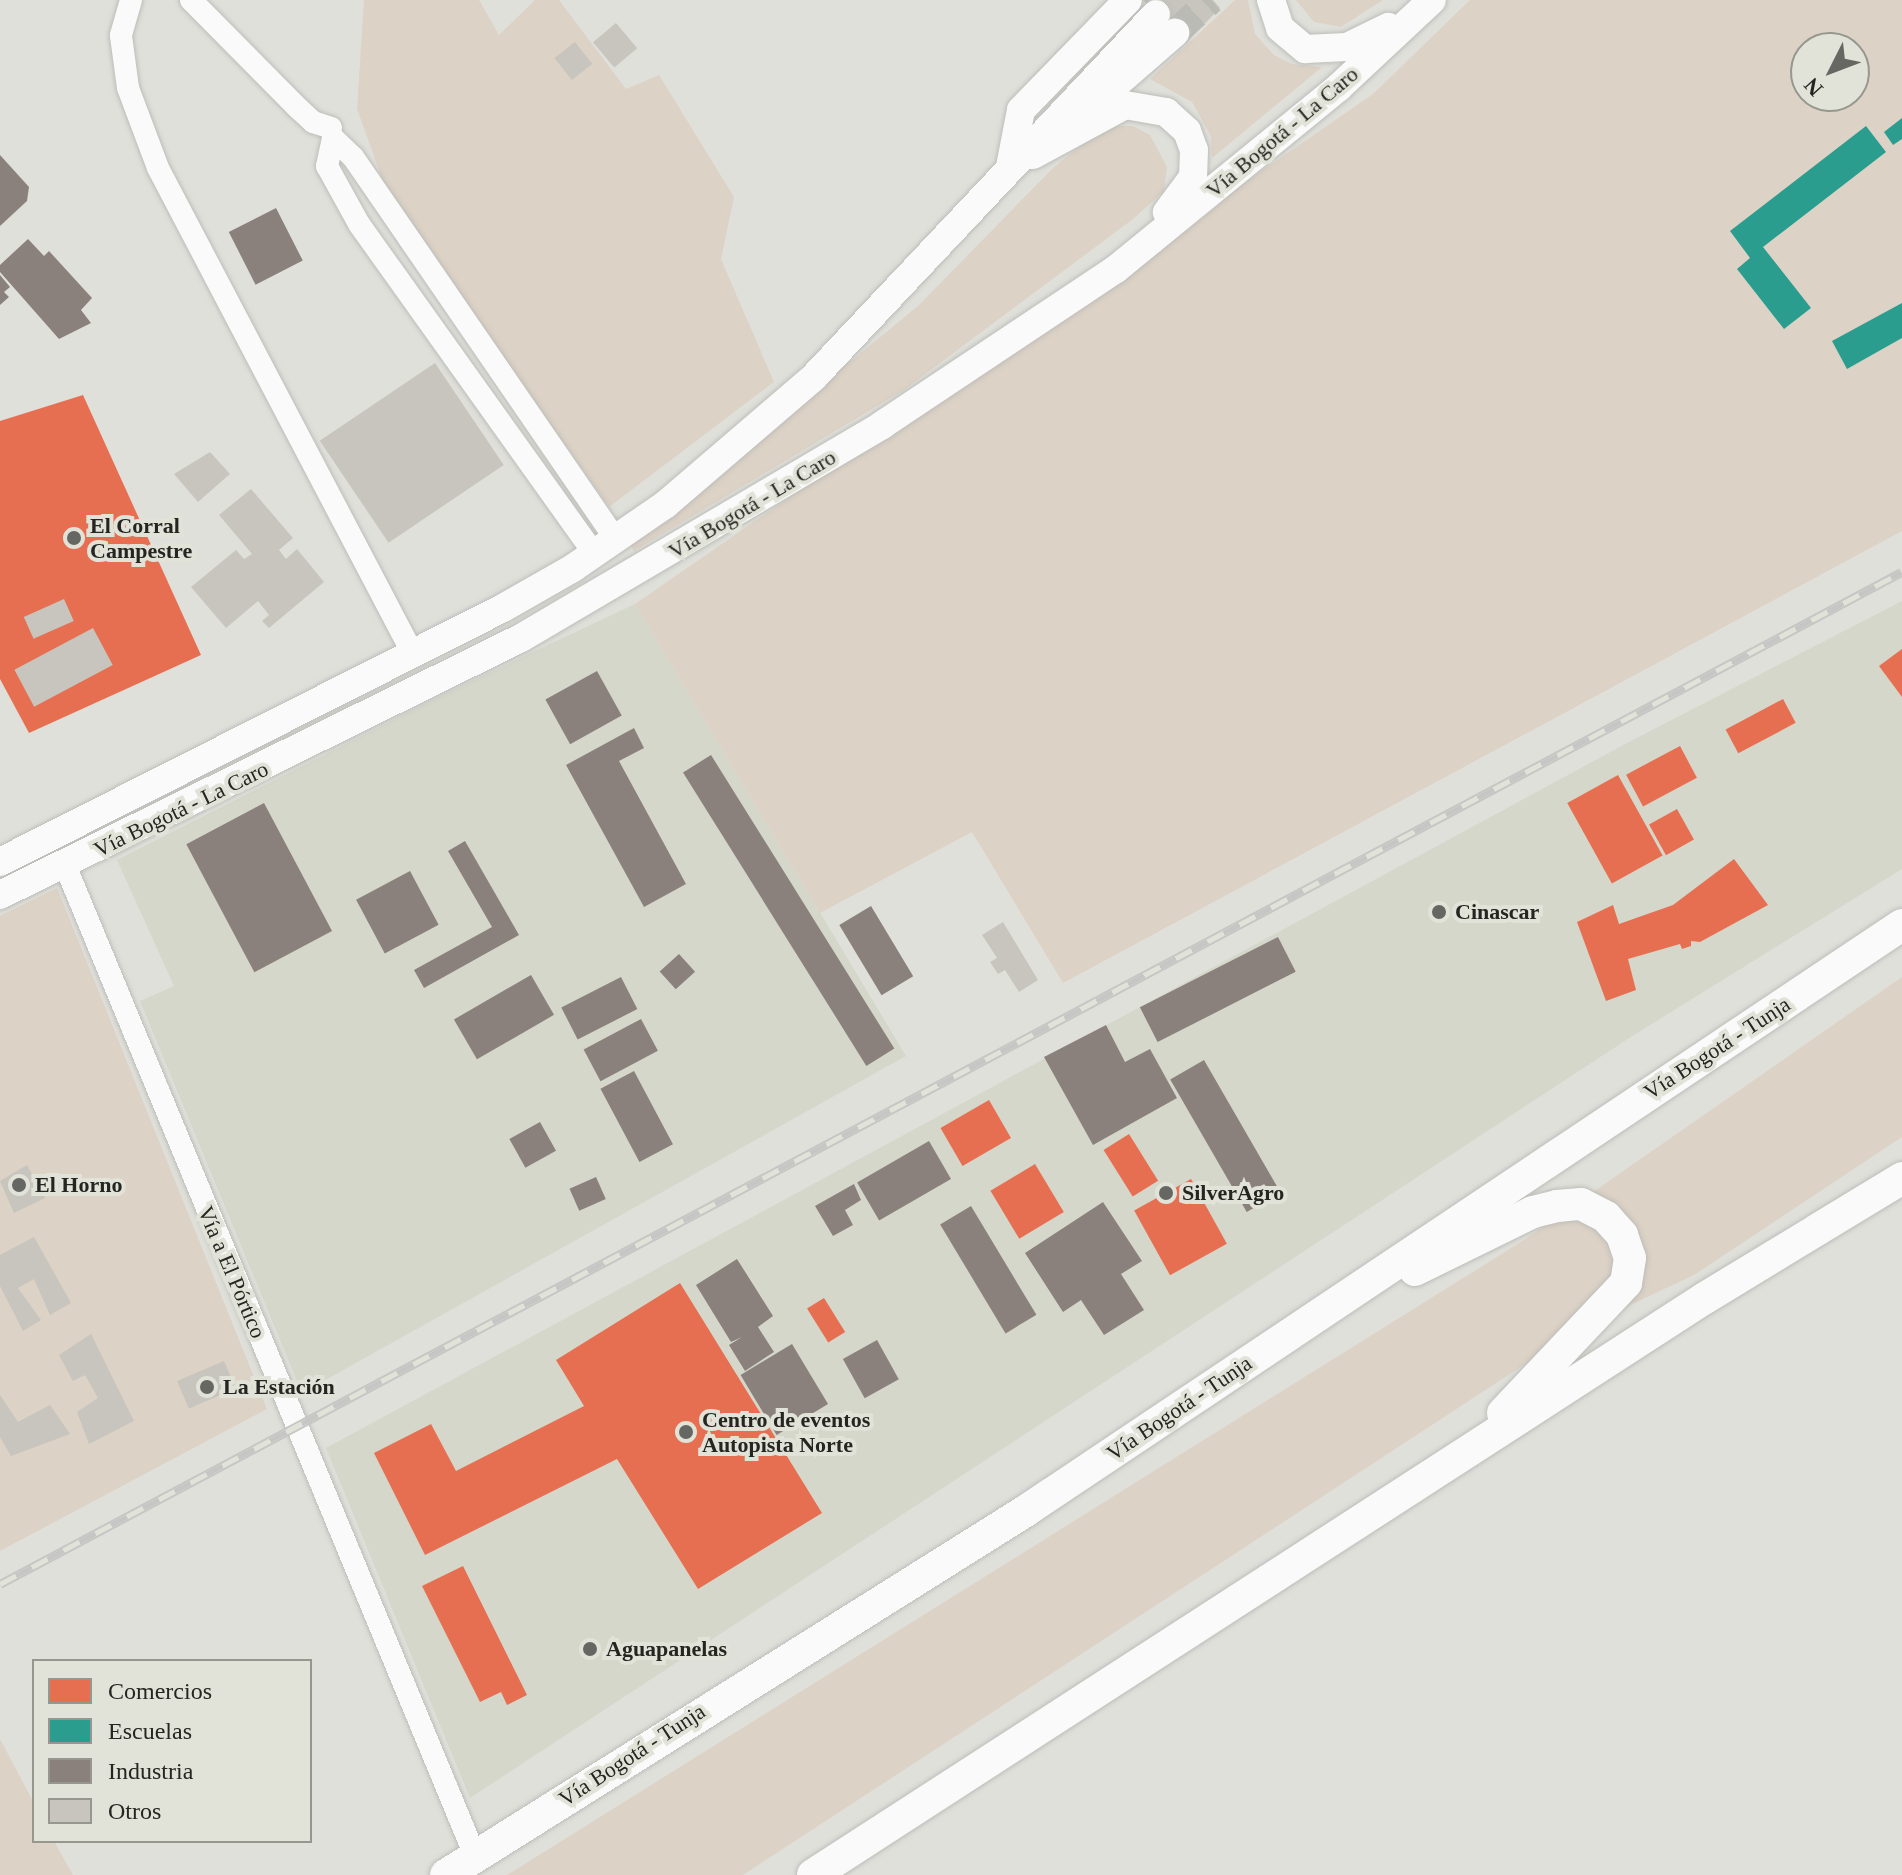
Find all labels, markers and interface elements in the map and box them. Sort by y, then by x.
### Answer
north arrow [1790,32,1870,112]
street label: Vía Bogotá - La Caro [1201,61,1363,203]
text: N [1799,73,1828,101]
street label: Vía Bogotá - La Caro [664,444,840,564]
place label: El Corral Campestre [90,512,192,564]
marker: El Corral Campestre [65,529,83,547]
street label: Vía Bogotá - La Caro [90,755,272,863]
place label: Cinascar [1455,899,1539,925]
marker: Cinascar [1430,903,1448,921]
street label: Vía Bogotá - Tunja [1639,991,1795,1105]
place label: El Horno [35,1172,122,1198]
marker: El Horno [10,1176,28,1194]
place label: SilverAgro [1182,1180,1284,1206]
marker: SilverAgro [1157,1184,1175,1202]
street label: Vía a El Pórtico [192,1202,272,1342]
street label: Vía Bogotá - Tunja [1101,1350,1257,1466]
place label: La Estación [223,1374,335,1400]
marker: La Estación [198,1378,216,1396]
place label: Centro de eventos Autopista Norte [702,1406,870,1458]
marker: Centro de eventos Autopista Norte [677,1423,695,1441]
place label: Aguapanelas [606,1636,727,1662]
marker: Aguapanelas [581,1640,599,1658]
legend [32,1659,312,1843]
text: Comercios [108,1678,212,1704]
street label: Vía Bogotá - Tunja [554,1698,710,1812]
text: Escuelas [108,1718,192,1744]
text: Industria [108,1758,193,1784]
text: Otros [108,1798,161,1824]

